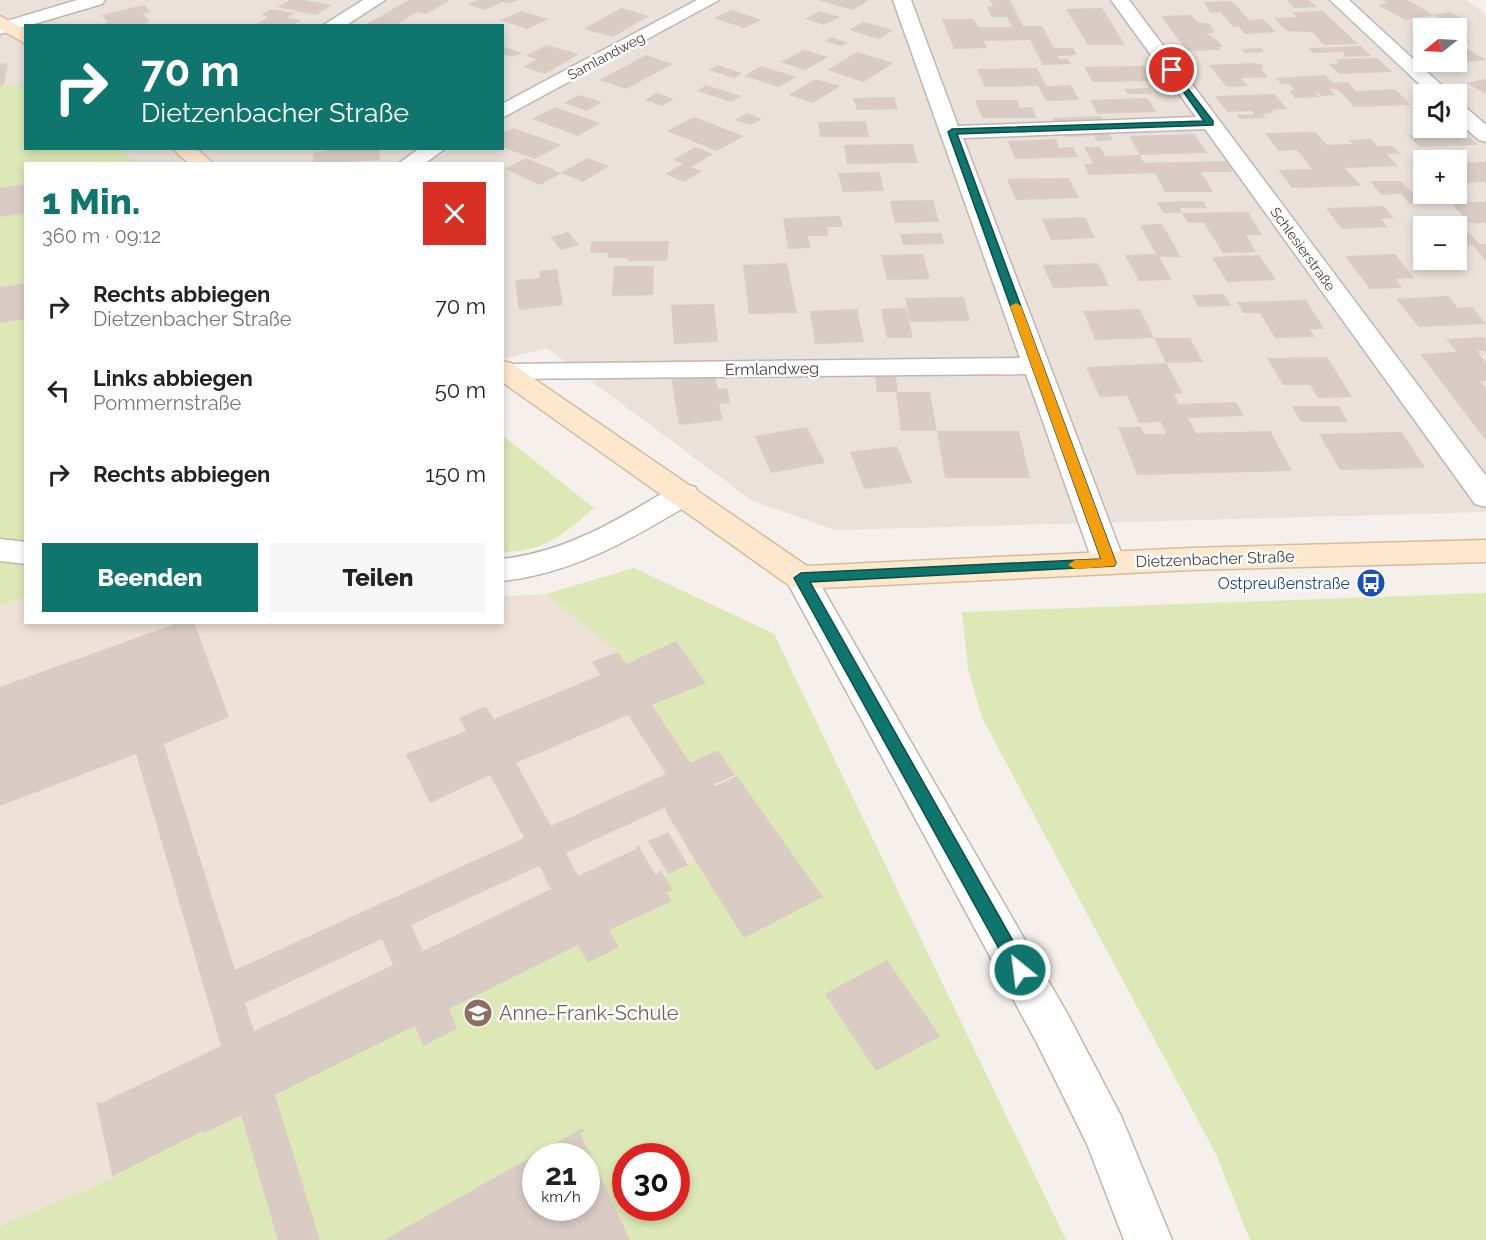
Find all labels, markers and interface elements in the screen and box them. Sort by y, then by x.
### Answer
north arrow [1413,18,1467,72]
map controls [1413,18,1467,270]
street label: Samlandweg [565,29,647,83]
pin [1146,44,1197,95]
text: 70 m [141,47,240,96]
icon: right [42,48,120,126]
icon: arrive [1155,53,1188,86]
button: sound [1413,84,1467,138]
text: Dietzenbacher Straße [141,97,409,128]
button: + [1413,150,1467,204]
text: 1 Min. [42,180,140,222]
button: close [423,182,486,245]
street label: Schlesierstraße [1267,204,1339,294]
button: − [1413,216,1467,270]
text: 360 m · 09:12 [42,224,161,248]
text: Rechts abbiegen [93,281,270,307]
icon: right [42,290,75,323]
text: 70 m [435,293,486,319]
text: Dietzenbacher Straße [93,307,292,331]
street label: Ermlandweg [725,359,819,379]
text: Links abbiegen [93,365,253,391]
icon: left [42,374,75,407]
text: 50 m [435,377,486,403]
text: Pommernstraße [93,391,241,415]
icon: right [42,458,75,491]
text: Rechts abbiegen [93,461,270,487]
text: 150 m [425,461,486,487]
button: Beenden [42,543,258,612]
button: Teilen [270,543,486,612]
street label: Dietzenbacher Straße [1135,547,1295,571]
bus stop icon: Ostpreußenstraße [1355,567,1387,599]
place label: Ostpreußenstraße [1218,574,1350,593]
position arrow [988,938,1052,1002]
school or university icon: Anne-Frank-Schule [462,997,494,1029]
place label: Anne-Frank-Schule [499,1001,679,1025]
speed limit sign: 30 [612,1143,690,1221]
text: 21 [545,1157,577,1192]
text: km/h [541,1188,581,1206]

